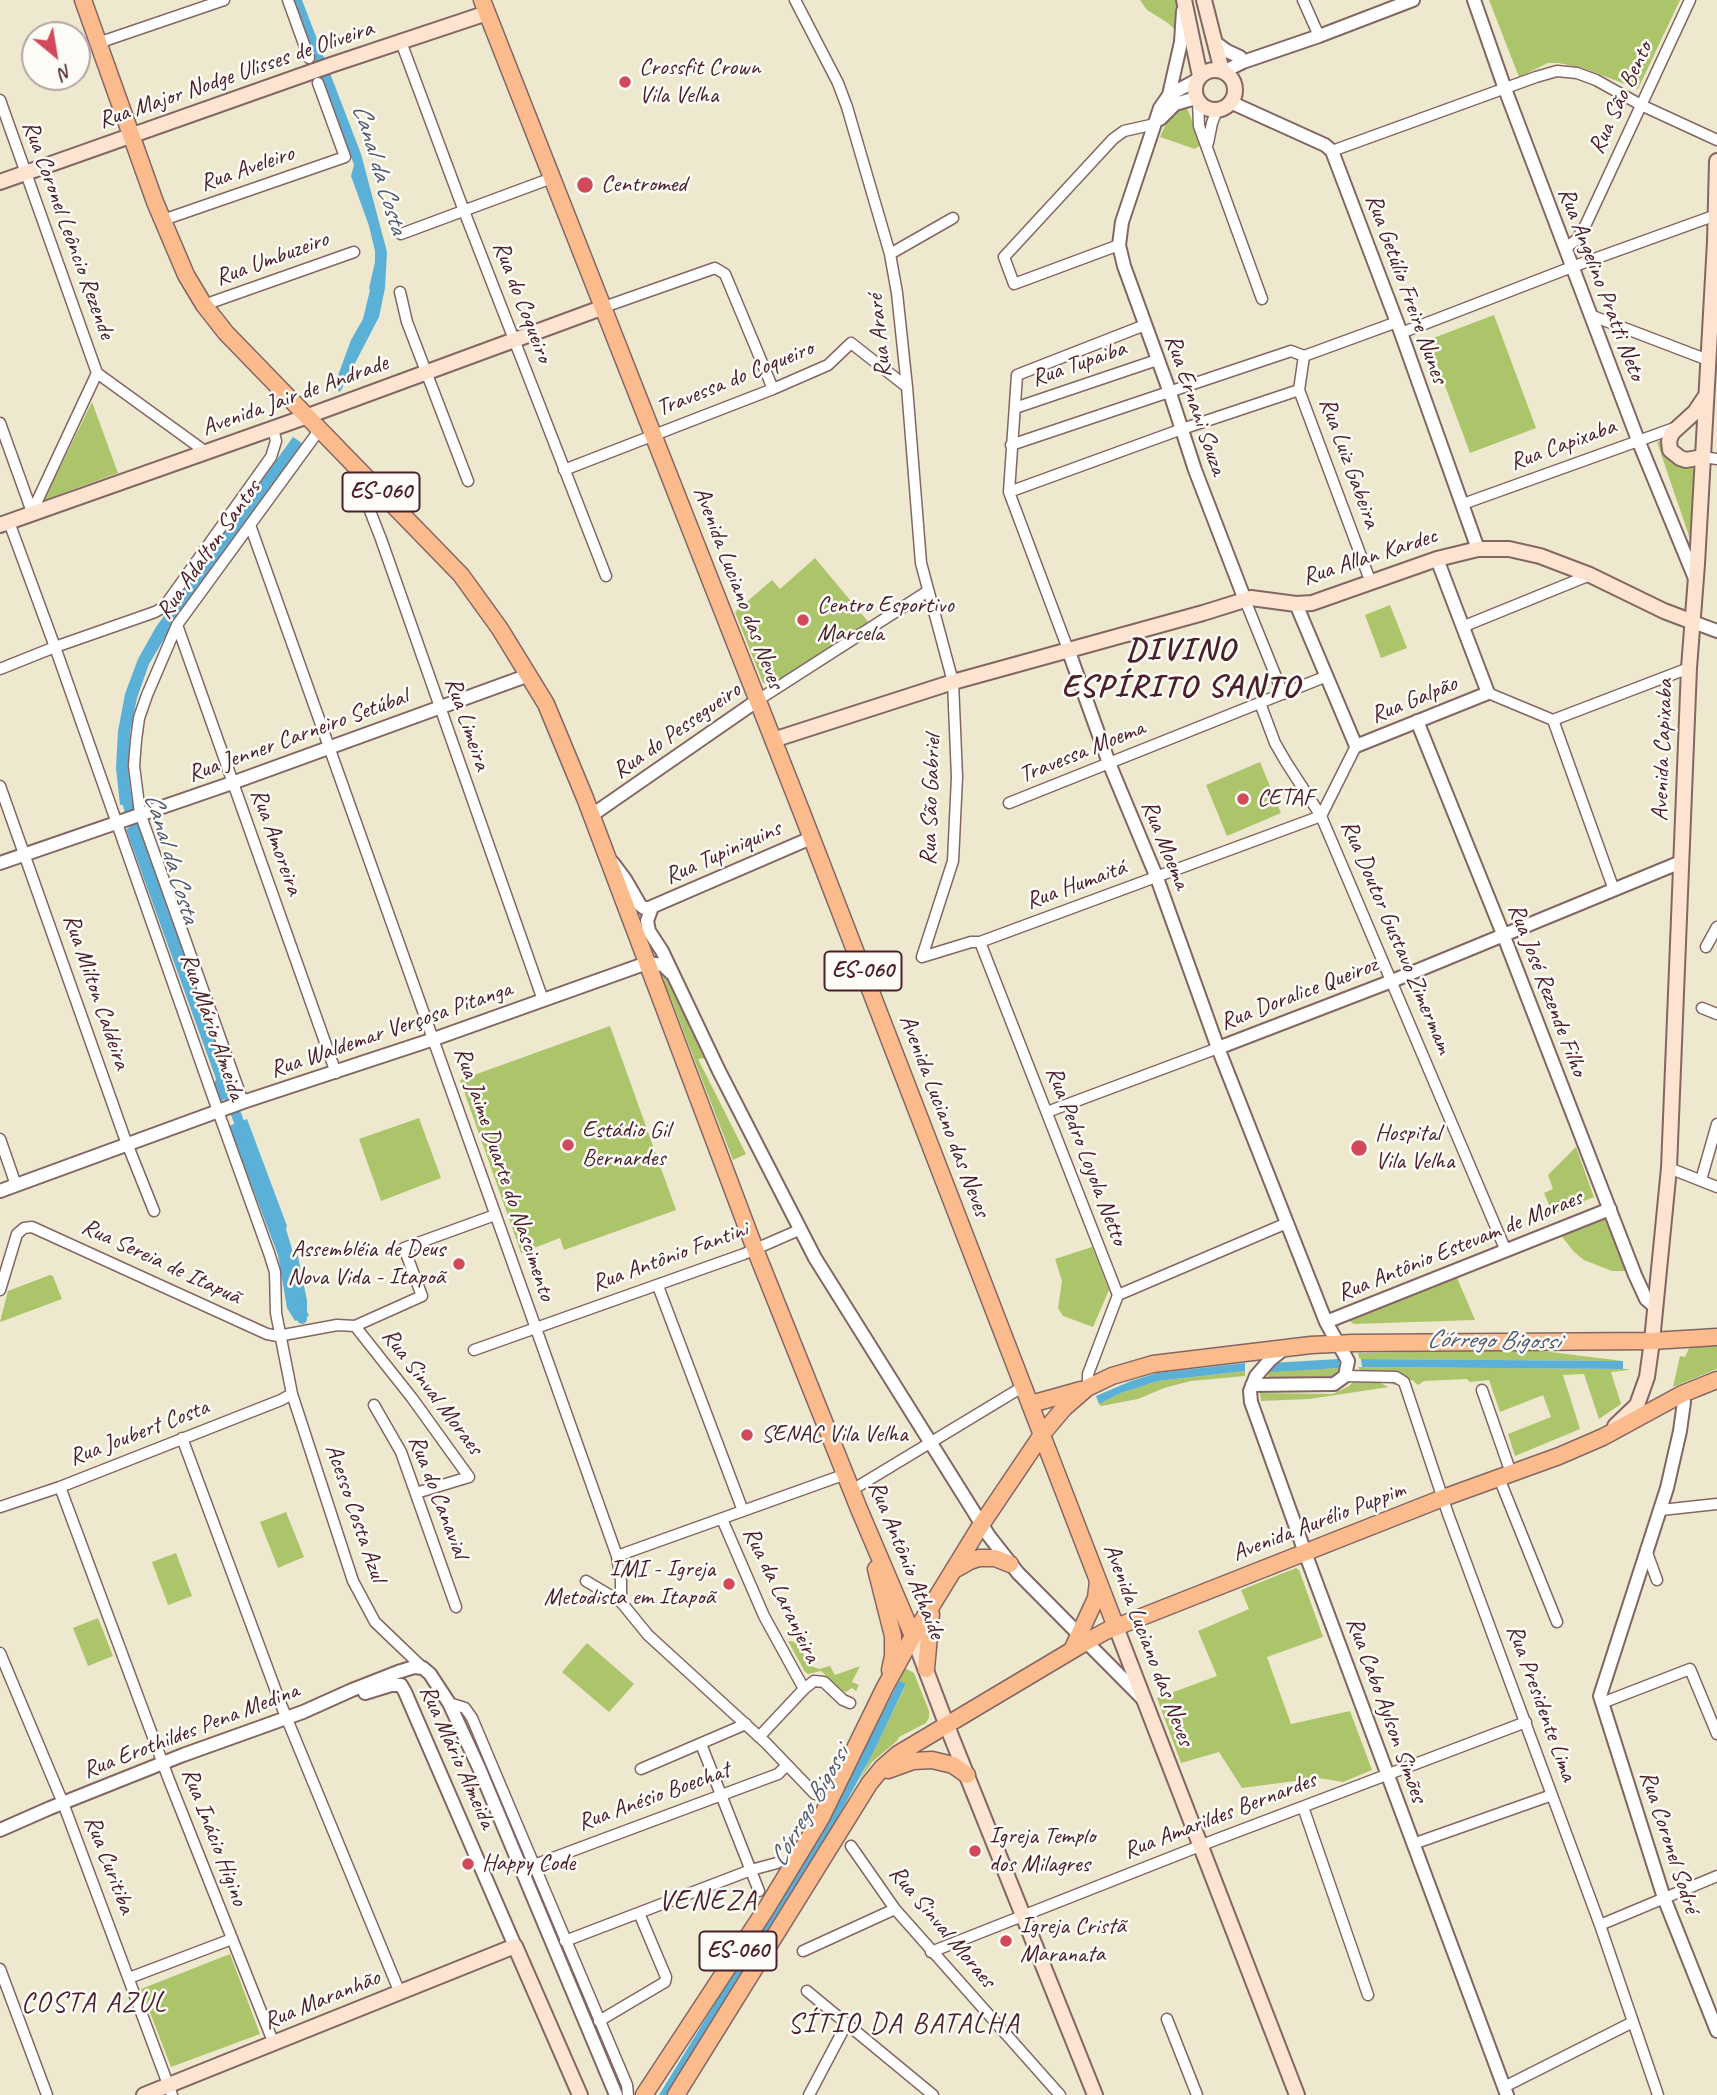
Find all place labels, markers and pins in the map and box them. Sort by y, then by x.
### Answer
place label: Crossfit Crown Vila Velha [639,54,760,110]
marker: Crossfit Crown Vila Velha [617,74,633,90]
place label: Centromed [601,171,687,199]
marker: Centromed [575,175,595,195]
place label: Centro Esportivo Marcela [817,592,954,648]
marker: Centro Esportivo Marcela [795,612,811,628]
place label: CETAF [1257,785,1314,813]
marker: CETAF [1235,791,1251,807]
place label: Estádio Gil Bernardes [582,1117,670,1173]
place label: Hospital Vila Velha [1375,1120,1454,1176]
marker: Estádio Gil Bernardes [560,1137,576,1153]
marker: Hospital Vila Velha [1349,1138,1369,1158]
place label: Assembléia de Deus Nova Vida - Itapoã [288,1236,445,1292]
marker: Assembléia de Deus Nova Vida - Itapoã [451,1256,467,1272]
place label: SENAC Vila Velha [761,1421,908,1449]
marker: SENAC Vila Velha [739,1427,755,1443]
place label: IMI - Igreja Metodista em Itapoã [544,1556,715,1612]
marker: IMI - Igreja Metodista em Itapoã [721,1576,737,1592]
place label: Igreja Templo dos Milagres [989,1823,1095,1879]
marker: Igreja Templo dos Milagres [967,1843,983,1859]
place label: Happy Code [482,1850,575,1878]
marker: Happy Code [460,1856,476,1872]
place label: Igreja Cristã Maranata [1020,1913,1126,1969]
marker: Igreja Cristã Maranata [998,1933,1014,1949]

